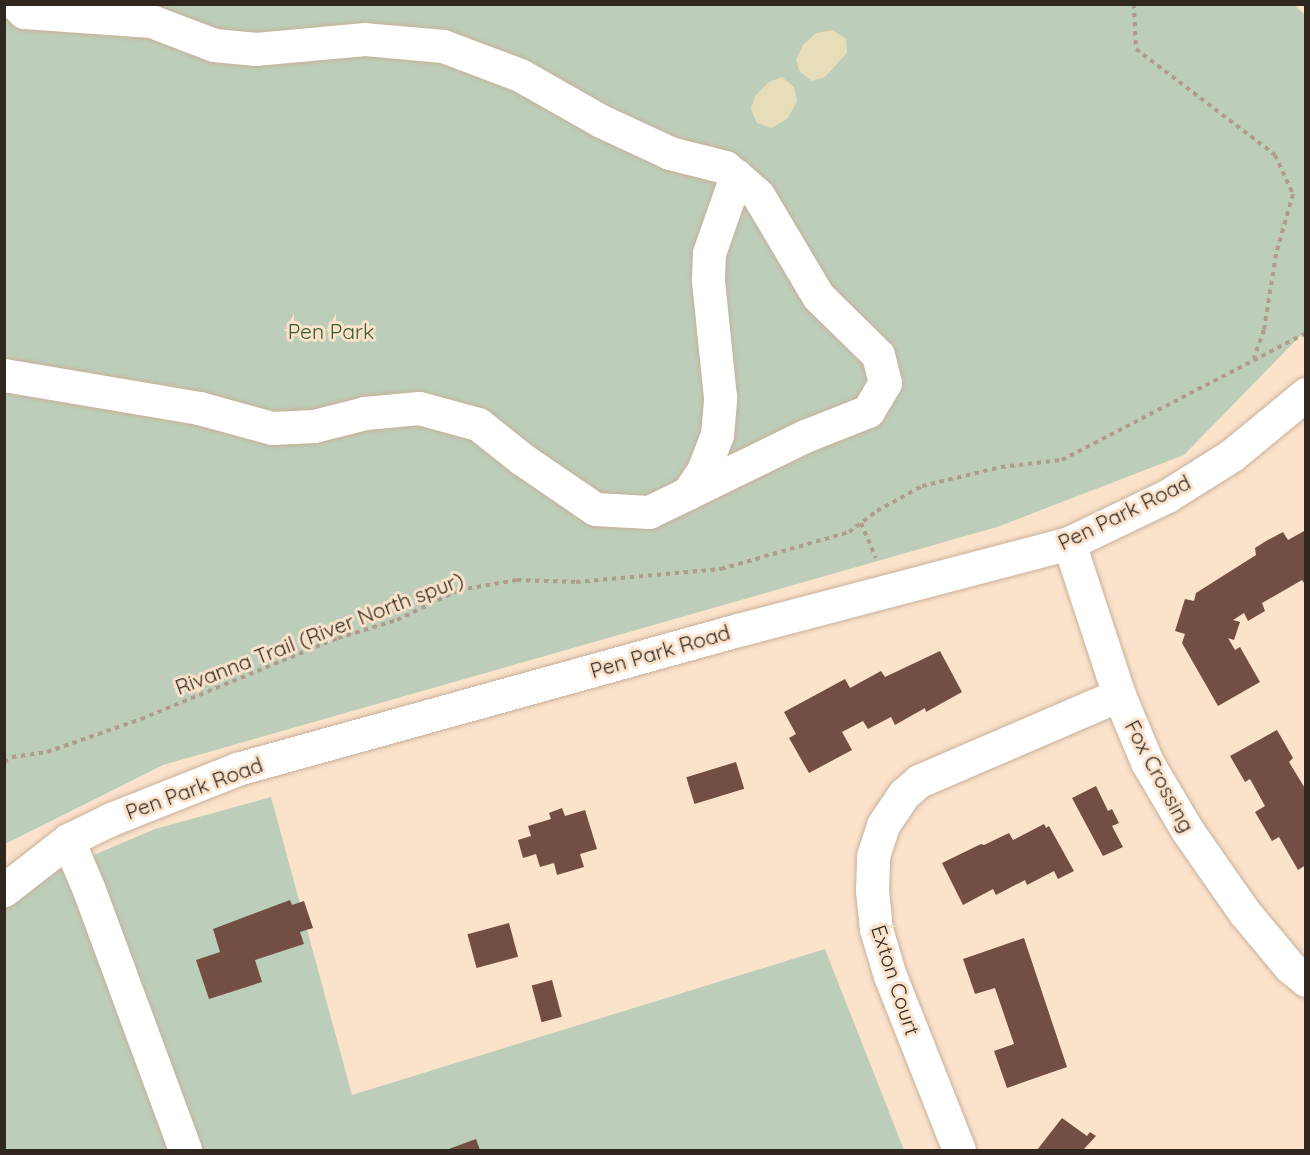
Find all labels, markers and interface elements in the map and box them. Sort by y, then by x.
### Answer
park label: Pen Park [288,318,374,344]
street label: Pen Park Road [1054,469,1194,555]
street label: Rivanna Trail (River North spur) [171,566,467,700]
street label: Pen Park Road [587,619,733,683]
street label: Fox Crossing [1120,716,1200,836]
street label: Pen Park Road [122,751,266,825]
street label: Exton Court [866,922,926,1038]

